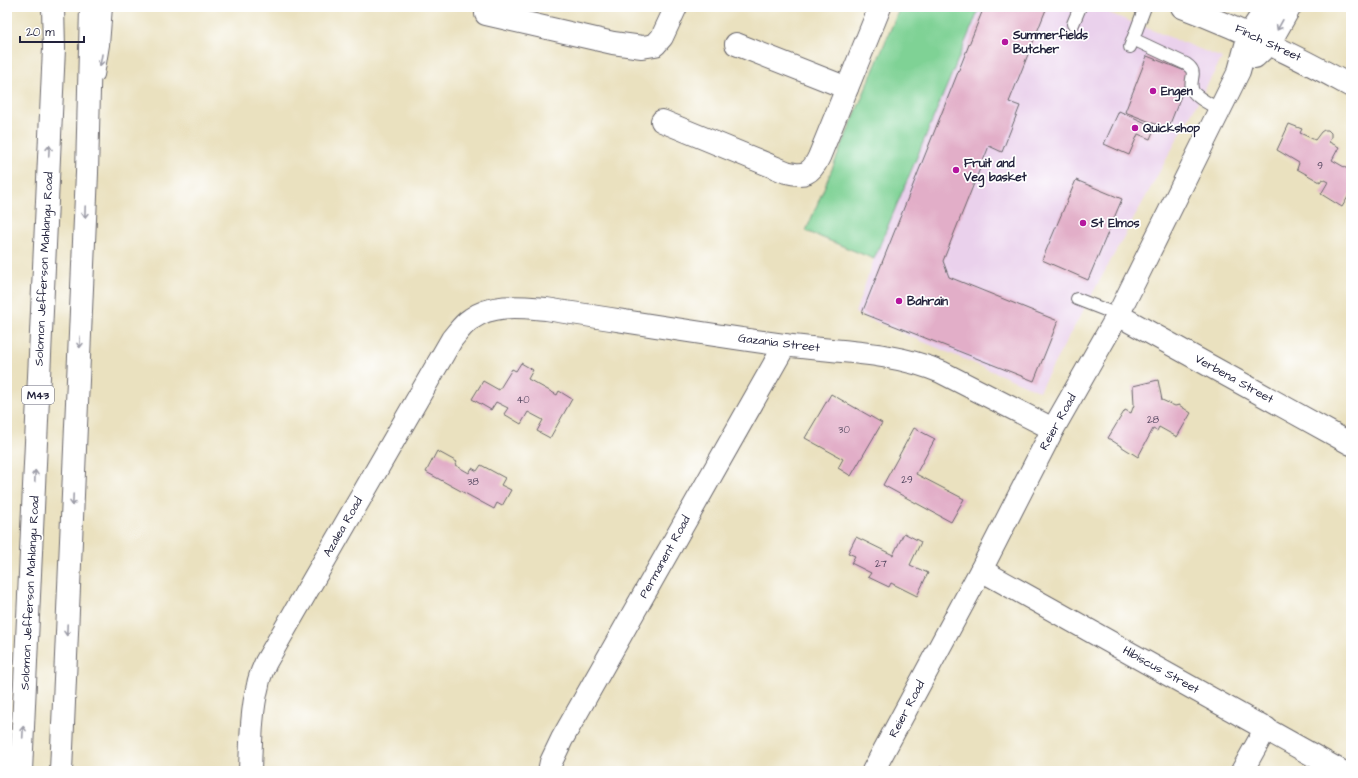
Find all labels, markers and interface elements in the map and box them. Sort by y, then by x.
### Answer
scale bar [20,18,84,44]
one-way arrow [1275,19,1283,31]
street label: Finch Street [1232,20,1304,66]
text: 20 m [26,24,55,41]
place label: Summerfields Butcher [1012,27,1088,58]
marker: Summerfields Butcher [1000,37,1010,47]
one-way arrow [96,53,104,66]
place label: Engen [1161,83,1193,102]
marker: Engen [1148,86,1158,96]
place label: Quickshop [1143,120,1200,138]
marker: Quickshop [1130,123,1140,133]
one-way arrow [46,145,53,158]
place label: Fruit and Veg basket [963,155,1027,188]
house number: 9 [1317,159,1323,173]
marker: Fruit and Veg basket [951,165,961,175]
street label: Solomon Jefferson Mahlangu Road [30,171,59,367]
one-way arrow [82,205,89,218]
place label: St Elmos [1090,215,1139,232]
marker: St Elmos [1078,218,1088,228]
place label: Bahrain [907,293,948,310]
marker: Bahrain [894,296,904,306]
street label: Gazania Street [737,330,821,356]
one-way arrow [76,335,83,348]
street label: Verbena Street [1191,350,1277,408]
road number: M43 [22,386,54,404]
street label: Reier Road [1035,391,1081,453]
house number: 40 [516,393,530,407]
house number: 28 [1147,413,1160,427]
house number: 30 [838,423,850,437]
one-way arrow [31,470,39,483]
house number: 29 [901,473,913,487]
house number: 38 [467,475,479,489]
one-way arrow [69,493,77,506]
street label: Azalea Road [319,494,367,560]
street label: Solomon Jefferson Mahlangu Road [16,495,45,691]
street label: Permanent Road [635,513,695,601]
house number: 27 [875,557,887,571]
one-way arrow [64,623,71,636]
street label: Hibiscus Street [1120,642,1203,698]
street label: Reier Road [885,677,929,741]
one-way arrow [19,726,27,739]

